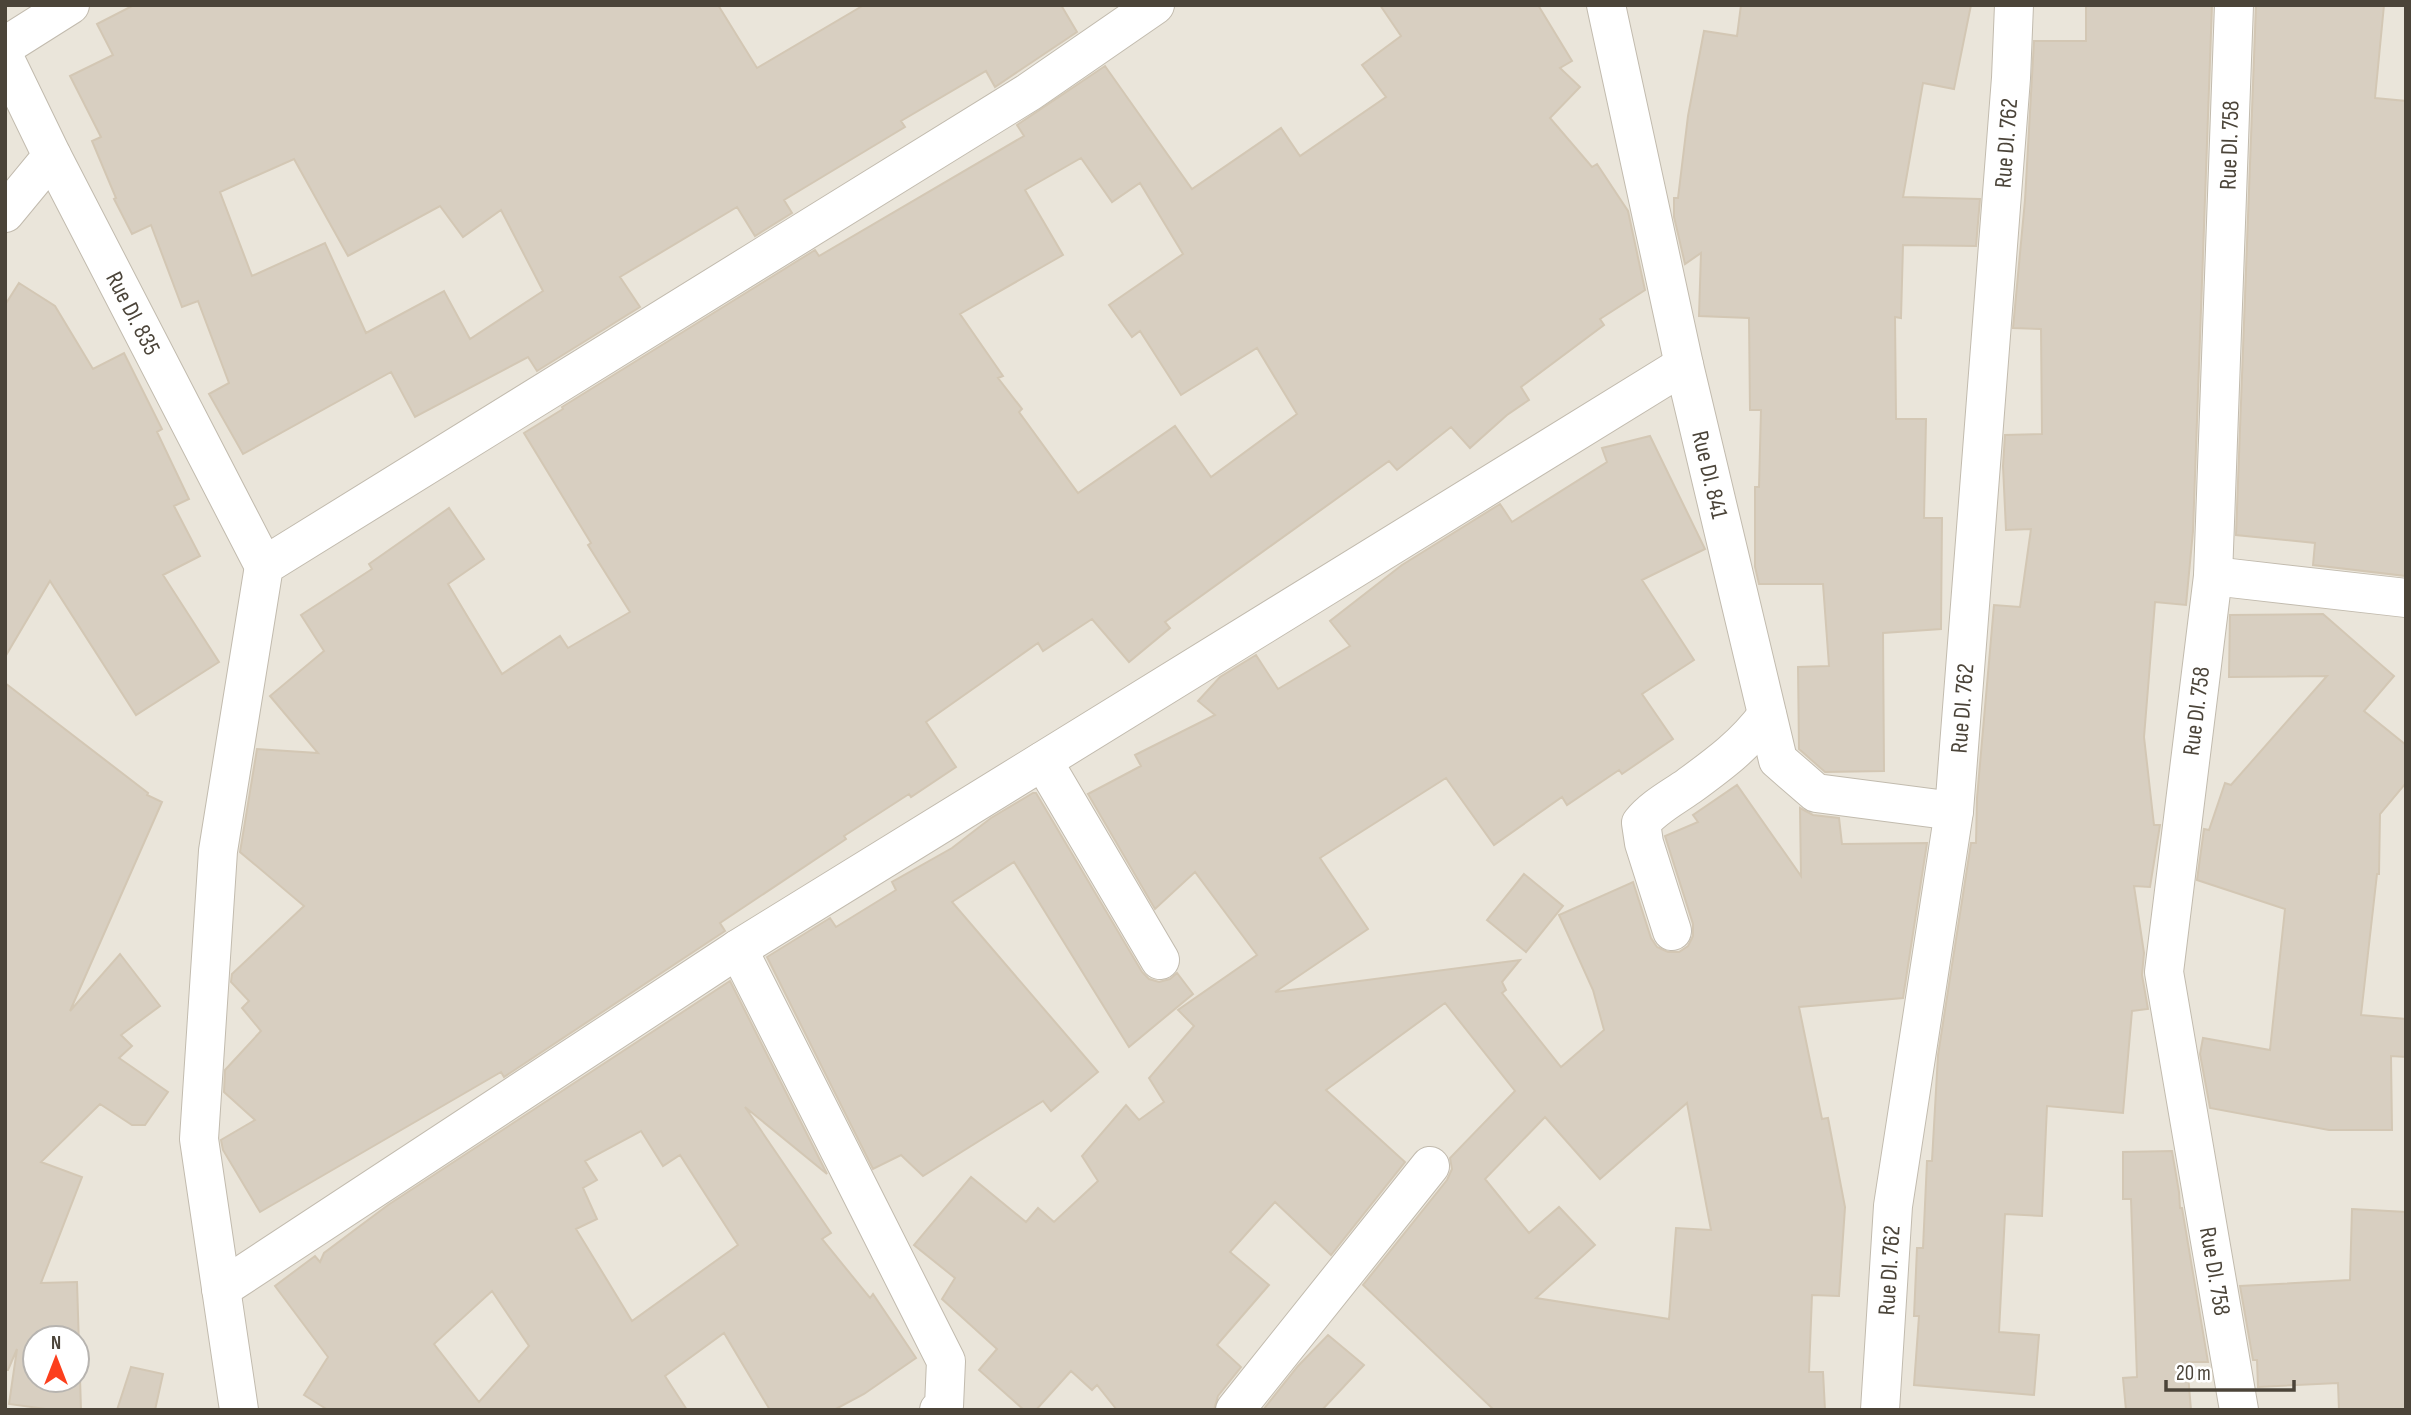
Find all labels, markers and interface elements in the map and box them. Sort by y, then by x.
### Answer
street label: Rue DI. 762 [1988,97,2024,189]
street label: Rue DI. 758 [2213,100,2246,190]
street label: Rue DI. 835 [99,267,166,360]
street label: Rue DI. 841 [1685,428,1734,522]
street label: Rue DI. 762 [1945,663,1980,754]
street label: Rue DI. 758 [2177,665,2216,757]
street label: Rue DI. 762 [1872,1225,1907,1316]
street label: Rue DI. 758 [2193,1225,2237,1318]
north arrow [21,1324,91,1394]
text: N [51,1332,61,1355]
scale bar [2166,1348,2294,1392]
text: 20 m [2176,1361,2211,1386]

